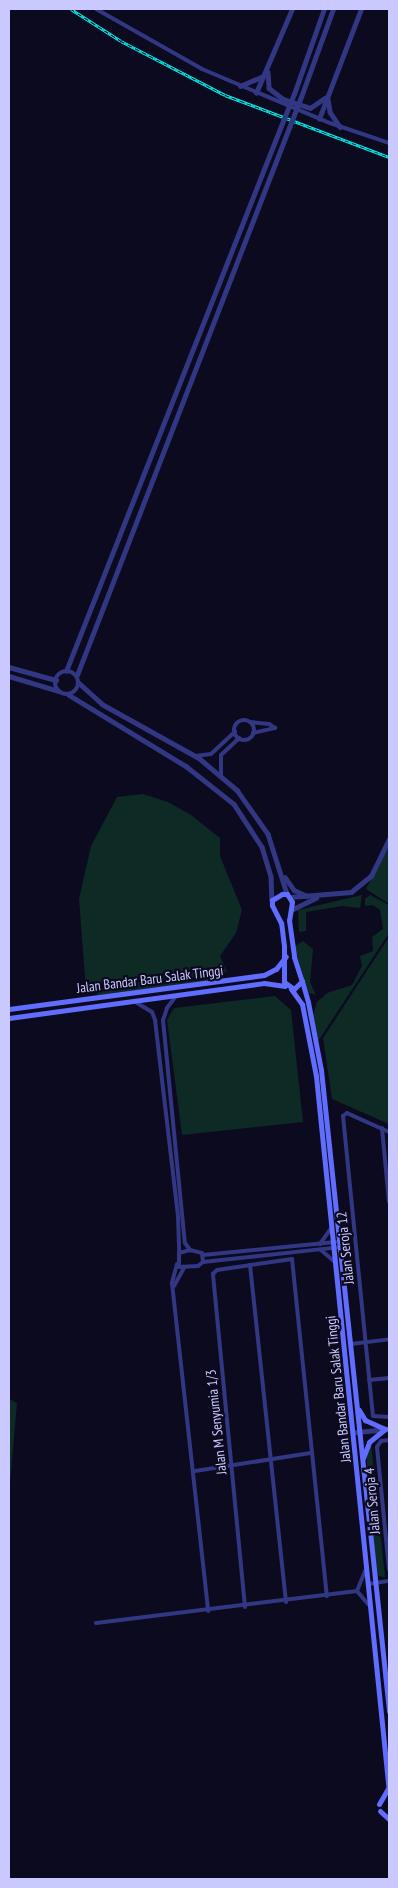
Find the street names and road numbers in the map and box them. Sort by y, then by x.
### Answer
street label: Jalan Bandar Baru Salak Tinggi [75,962,225,996]
street label: Jalan Seroja 12 [333,1211,357,1285]
street label: Jalan Bandar Baru Salak Tinggi [322,1314,354,1464]
street label: Jalan M Senyumia 1/3 [202,1369,230,1475]
street label: Jalan Seroja 4 [361,1467,383,1535]

